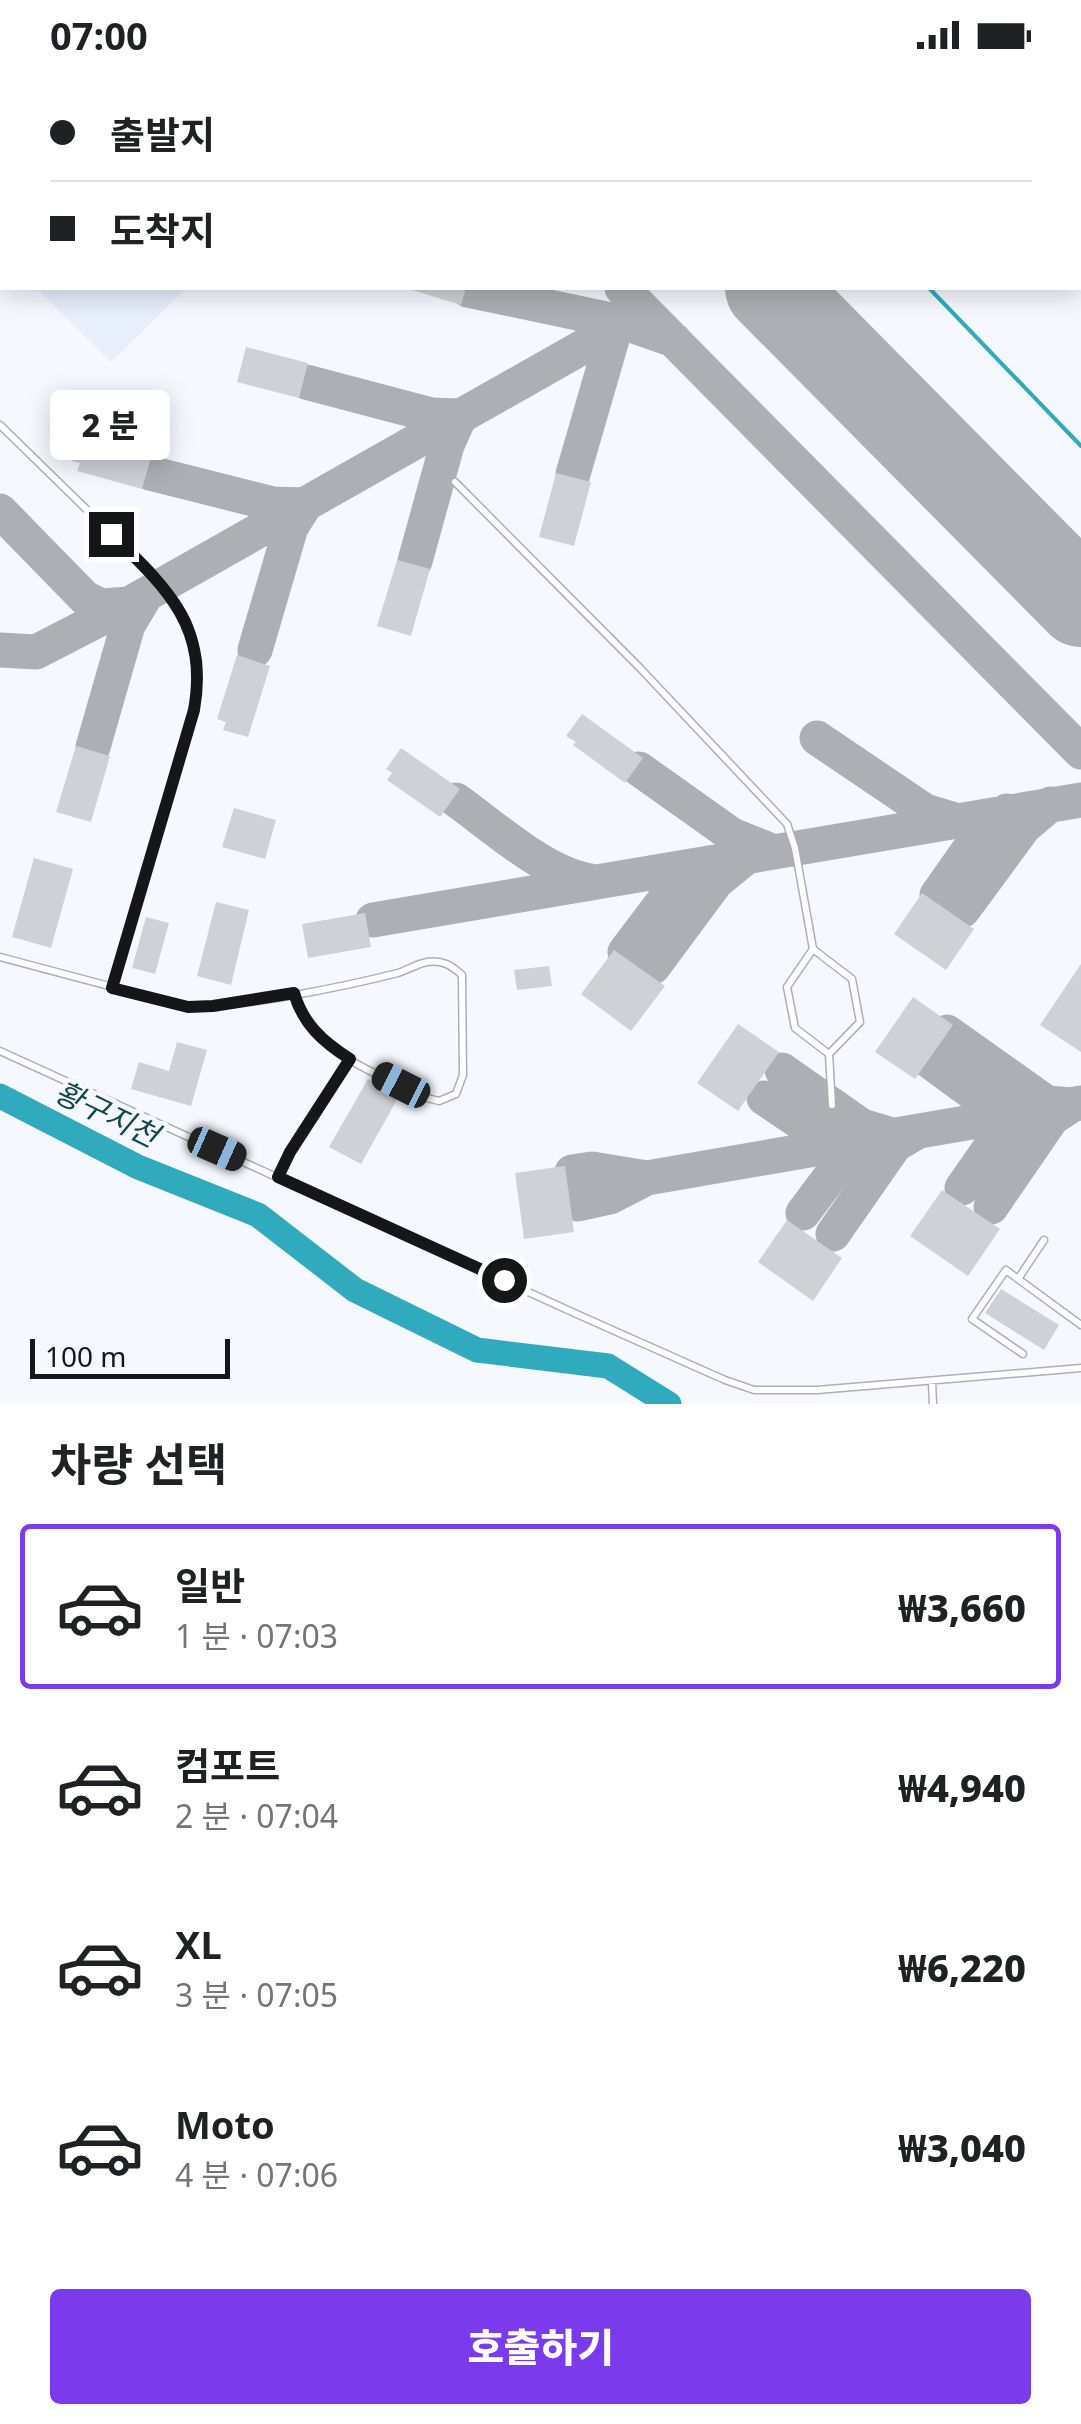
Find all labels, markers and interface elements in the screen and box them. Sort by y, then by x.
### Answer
text: 07:00 [50,9,148,61]
text: 출발지 [110,108,215,160]
text: 도착지 [110,204,215,256]
callout: 2 분 [51,389,171,459]
text: 2 분 [82,403,138,446]
route end [89,512,134,557]
car [367,1058,435,1112]
water label: 황구지천 [48,1070,169,1157]
car [183,1123,251,1175]
route start [482,1258,527,1303]
scale bar [30,1334,230,1378]
text: 100 m [45,1337,127,1375]
text: 차량 선택 [50,1433,227,1494]
text: 일반 [175,1559,245,1611]
icon: car [55,1562,145,1652]
text: ₩3,660 [898,1581,1026,1633]
text: 1 분 · 07:03 [175,1614,338,1657]
text: 컴포트 [175,1739,280,1791]
icon: car [55,1742,145,1832]
text: ₩4,940 [898,1761,1026,1813]
text: 2 분 · 07:04 [175,1794,338,1837]
text: XL [175,1918,222,1970]
icon: car [55,1922,145,2012]
text: ₩6,220 [898,1941,1026,1993]
text: 3 분 · 07:05 [175,1973,338,2016]
text: Moto [175,2098,275,2150]
icon: car [55,2102,145,2192]
text: ₩3,040 [898,2121,1026,2173]
text: 4 분 · 07:06 [175,2153,338,2196]
button: 호출하기 [50,2289,1031,2404]

